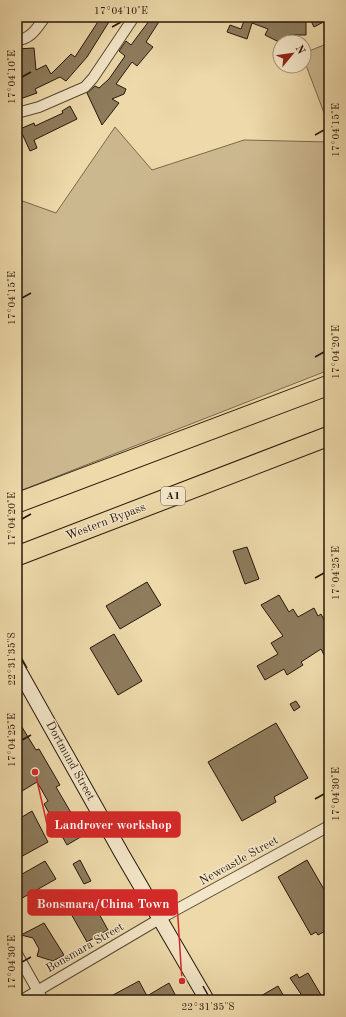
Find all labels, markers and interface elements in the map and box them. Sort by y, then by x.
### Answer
text: 17°04'10"E [94,6,148,16]
north arrow [272,34,312,74]
text: N [293,44,307,57]
text: 17°04'10"E [7,50,17,104]
text: 17°04'15"E [331,103,341,157]
text: 17°04'15"E [7,271,17,325]
text: 17°04'20"E [331,325,341,379]
road number: A1 [161,487,185,505]
text: 17°04'20"E [7,492,17,546]
street label: Western Bypass [65,501,147,543]
text: 17°04'25"E [331,546,341,600]
text: 22°31'35"S [7,632,17,686]
text: 17°04'25"E [7,713,17,767]
street label: Dortmund Street [43,719,97,803]
text: 17°04'30"E [331,767,341,821]
callout: Landrover workshop [47,812,180,837]
text: Landrover workshop [54,819,172,832]
street label: Newcastle Street [198,834,280,888]
callout: Bonsmara/China Town [28,890,177,915]
text: Bonsmara/China Town [36,898,170,911]
street label: Bonsmara Street [44,921,126,975]
text: 17°04'30"E [7,935,17,989]
text: 22°31'35"S [181,1002,235,1012]

